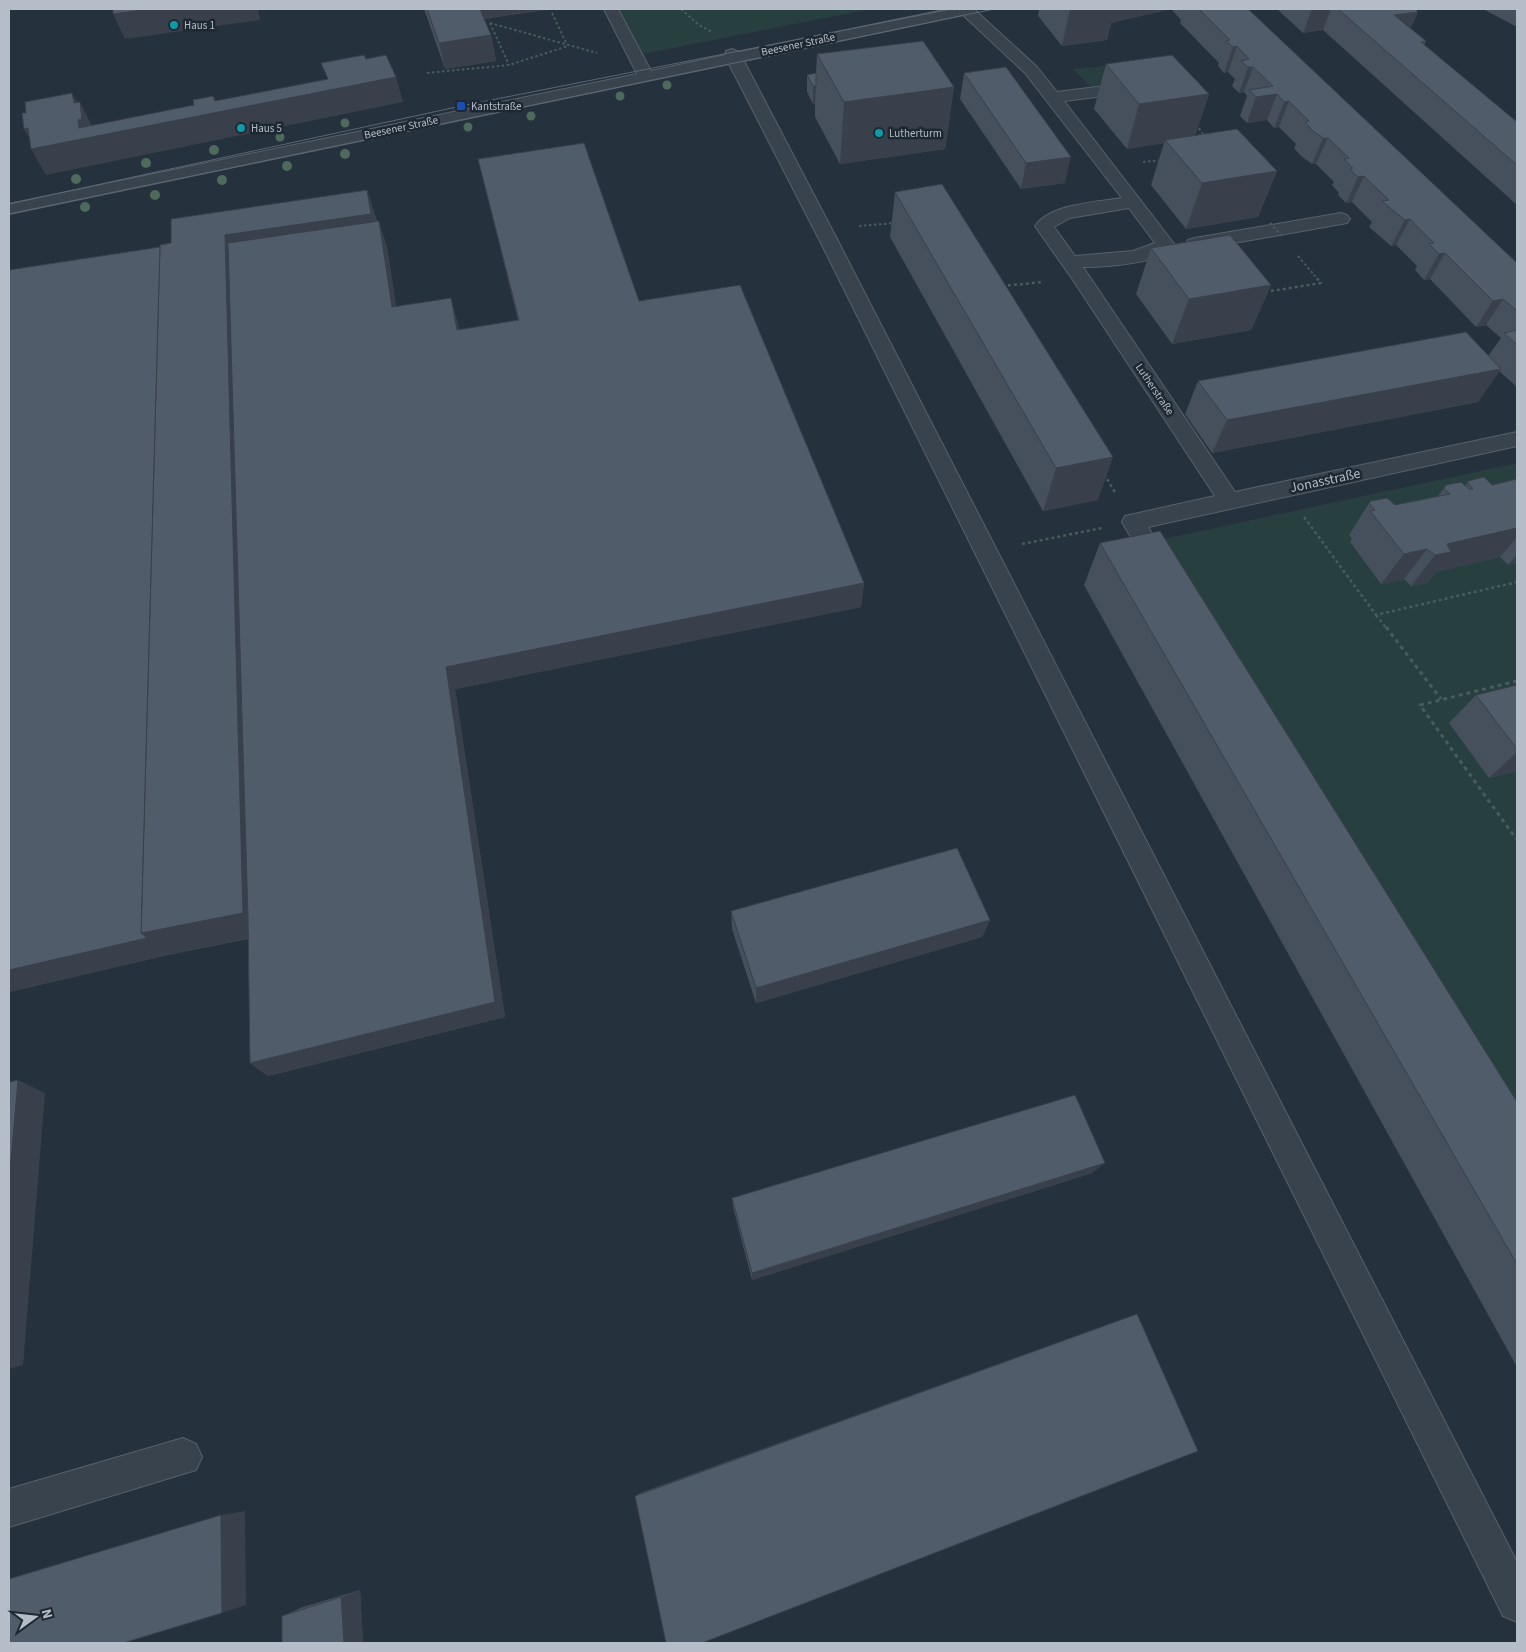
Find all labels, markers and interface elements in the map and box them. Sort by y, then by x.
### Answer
place label: Haus 1 [184,18,215,33]
marker: Haus 1 [168,19,180,31]
street label: Beesener Straße [760,29,837,60]
place label: Kantstraße [471,99,522,114]
marker: Kantstraße [455,100,467,112]
street label: Beesener Straße [363,112,440,143]
place label: Haus 5 [251,121,282,136]
marker: Haus 5 [235,122,247,134]
place label: Lutherturm [889,126,942,141]
marker: Lutherturm [873,127,885,139]
street label: Lutherstraße [1132,361,1178,418]
street label: Jonasstraße [1288,464,1362,498]
north arrow [10,1592,60,1642]
text: N [36,1607,57,1621]

